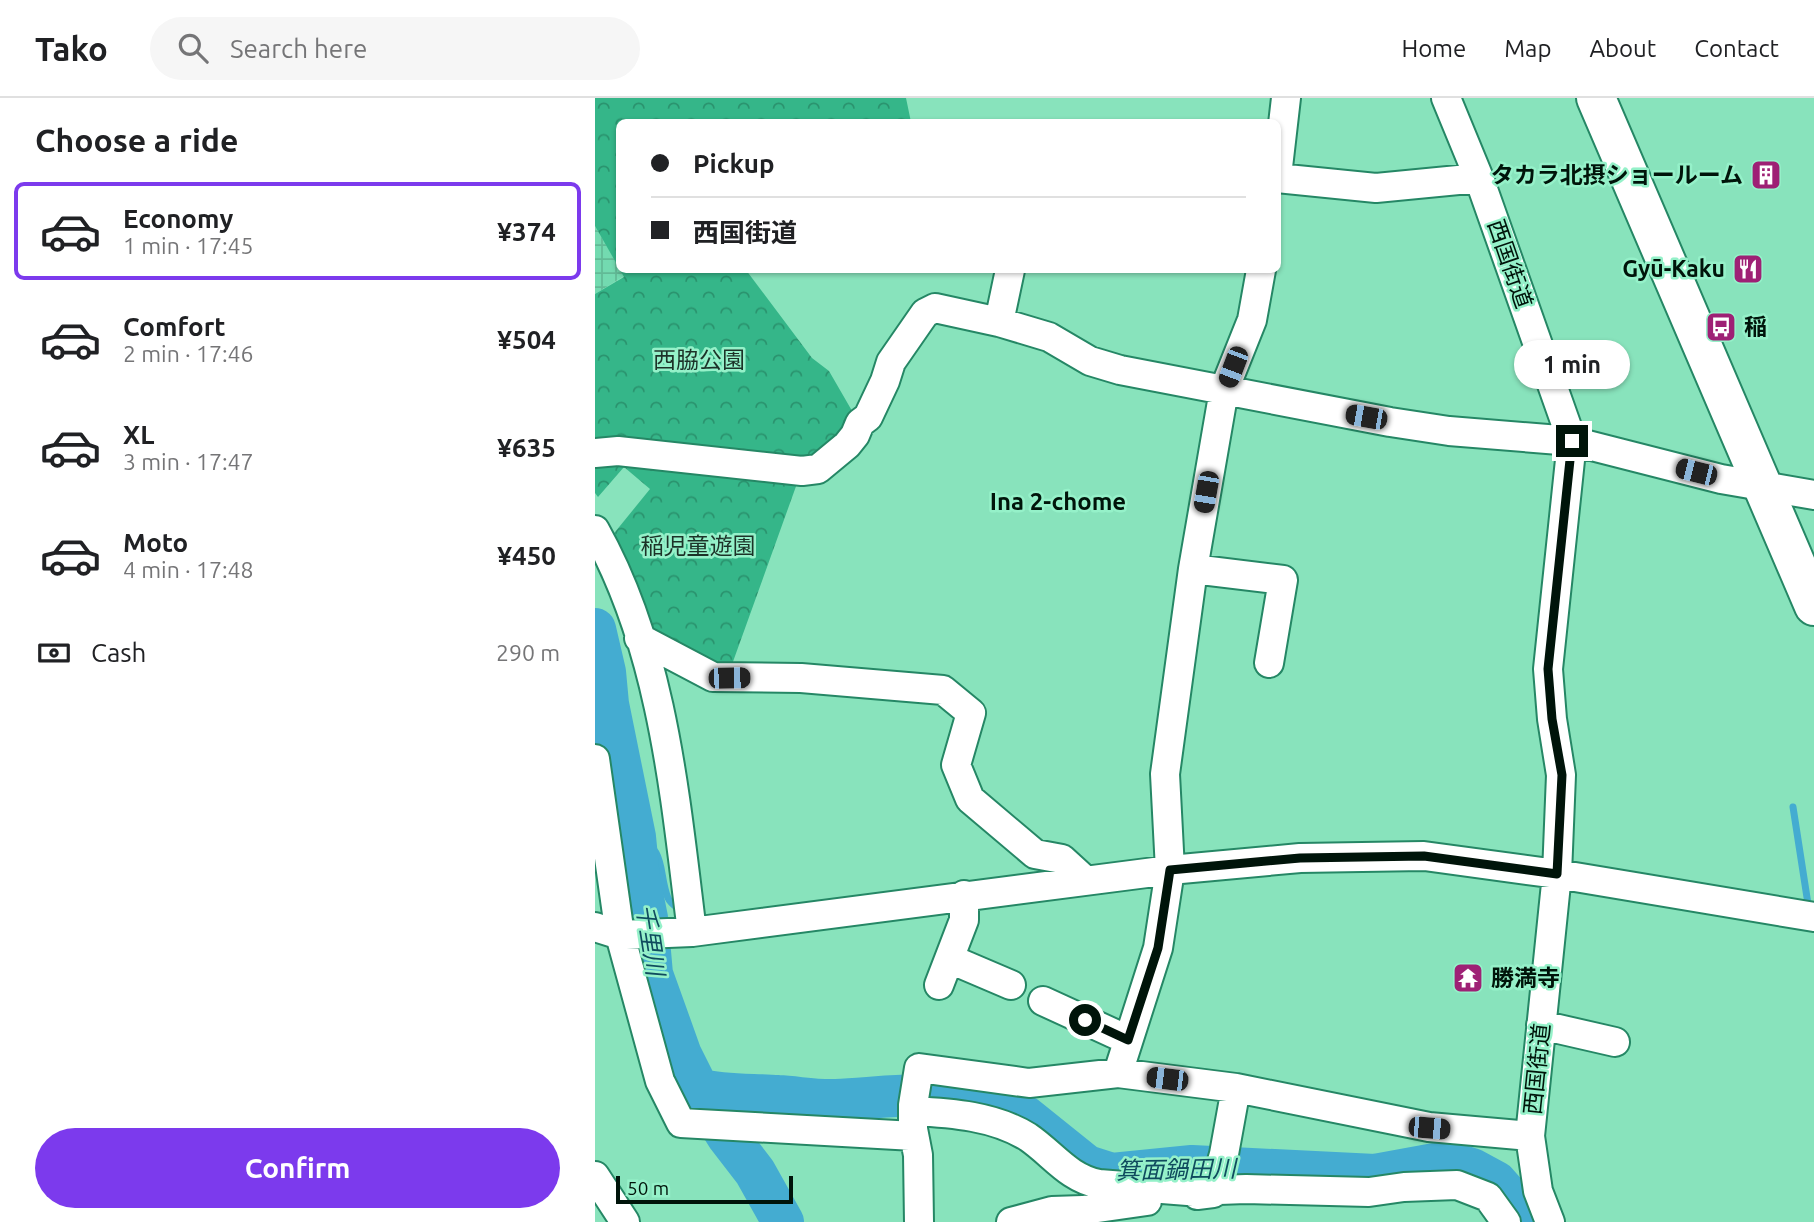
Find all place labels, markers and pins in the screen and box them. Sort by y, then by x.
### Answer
building icon: タカラ北摂ショールーム [1749,158,1783,192]
place label: タカラ北摂ショールーム [1491,162,1743,187]
restaurant icon: Gyū-Kaku [1731,252,1765,286]
place label: Gyū-Kaku [1622,256,1725,281]
bus stop icon: 稲 [1704,310,1738,344]
place label: 稲 [1744,314,1767,339]
temple icon: 勝満寺 [1451,961,1485,995]
place label: 勝満寺 [1491,965,1560,990]

